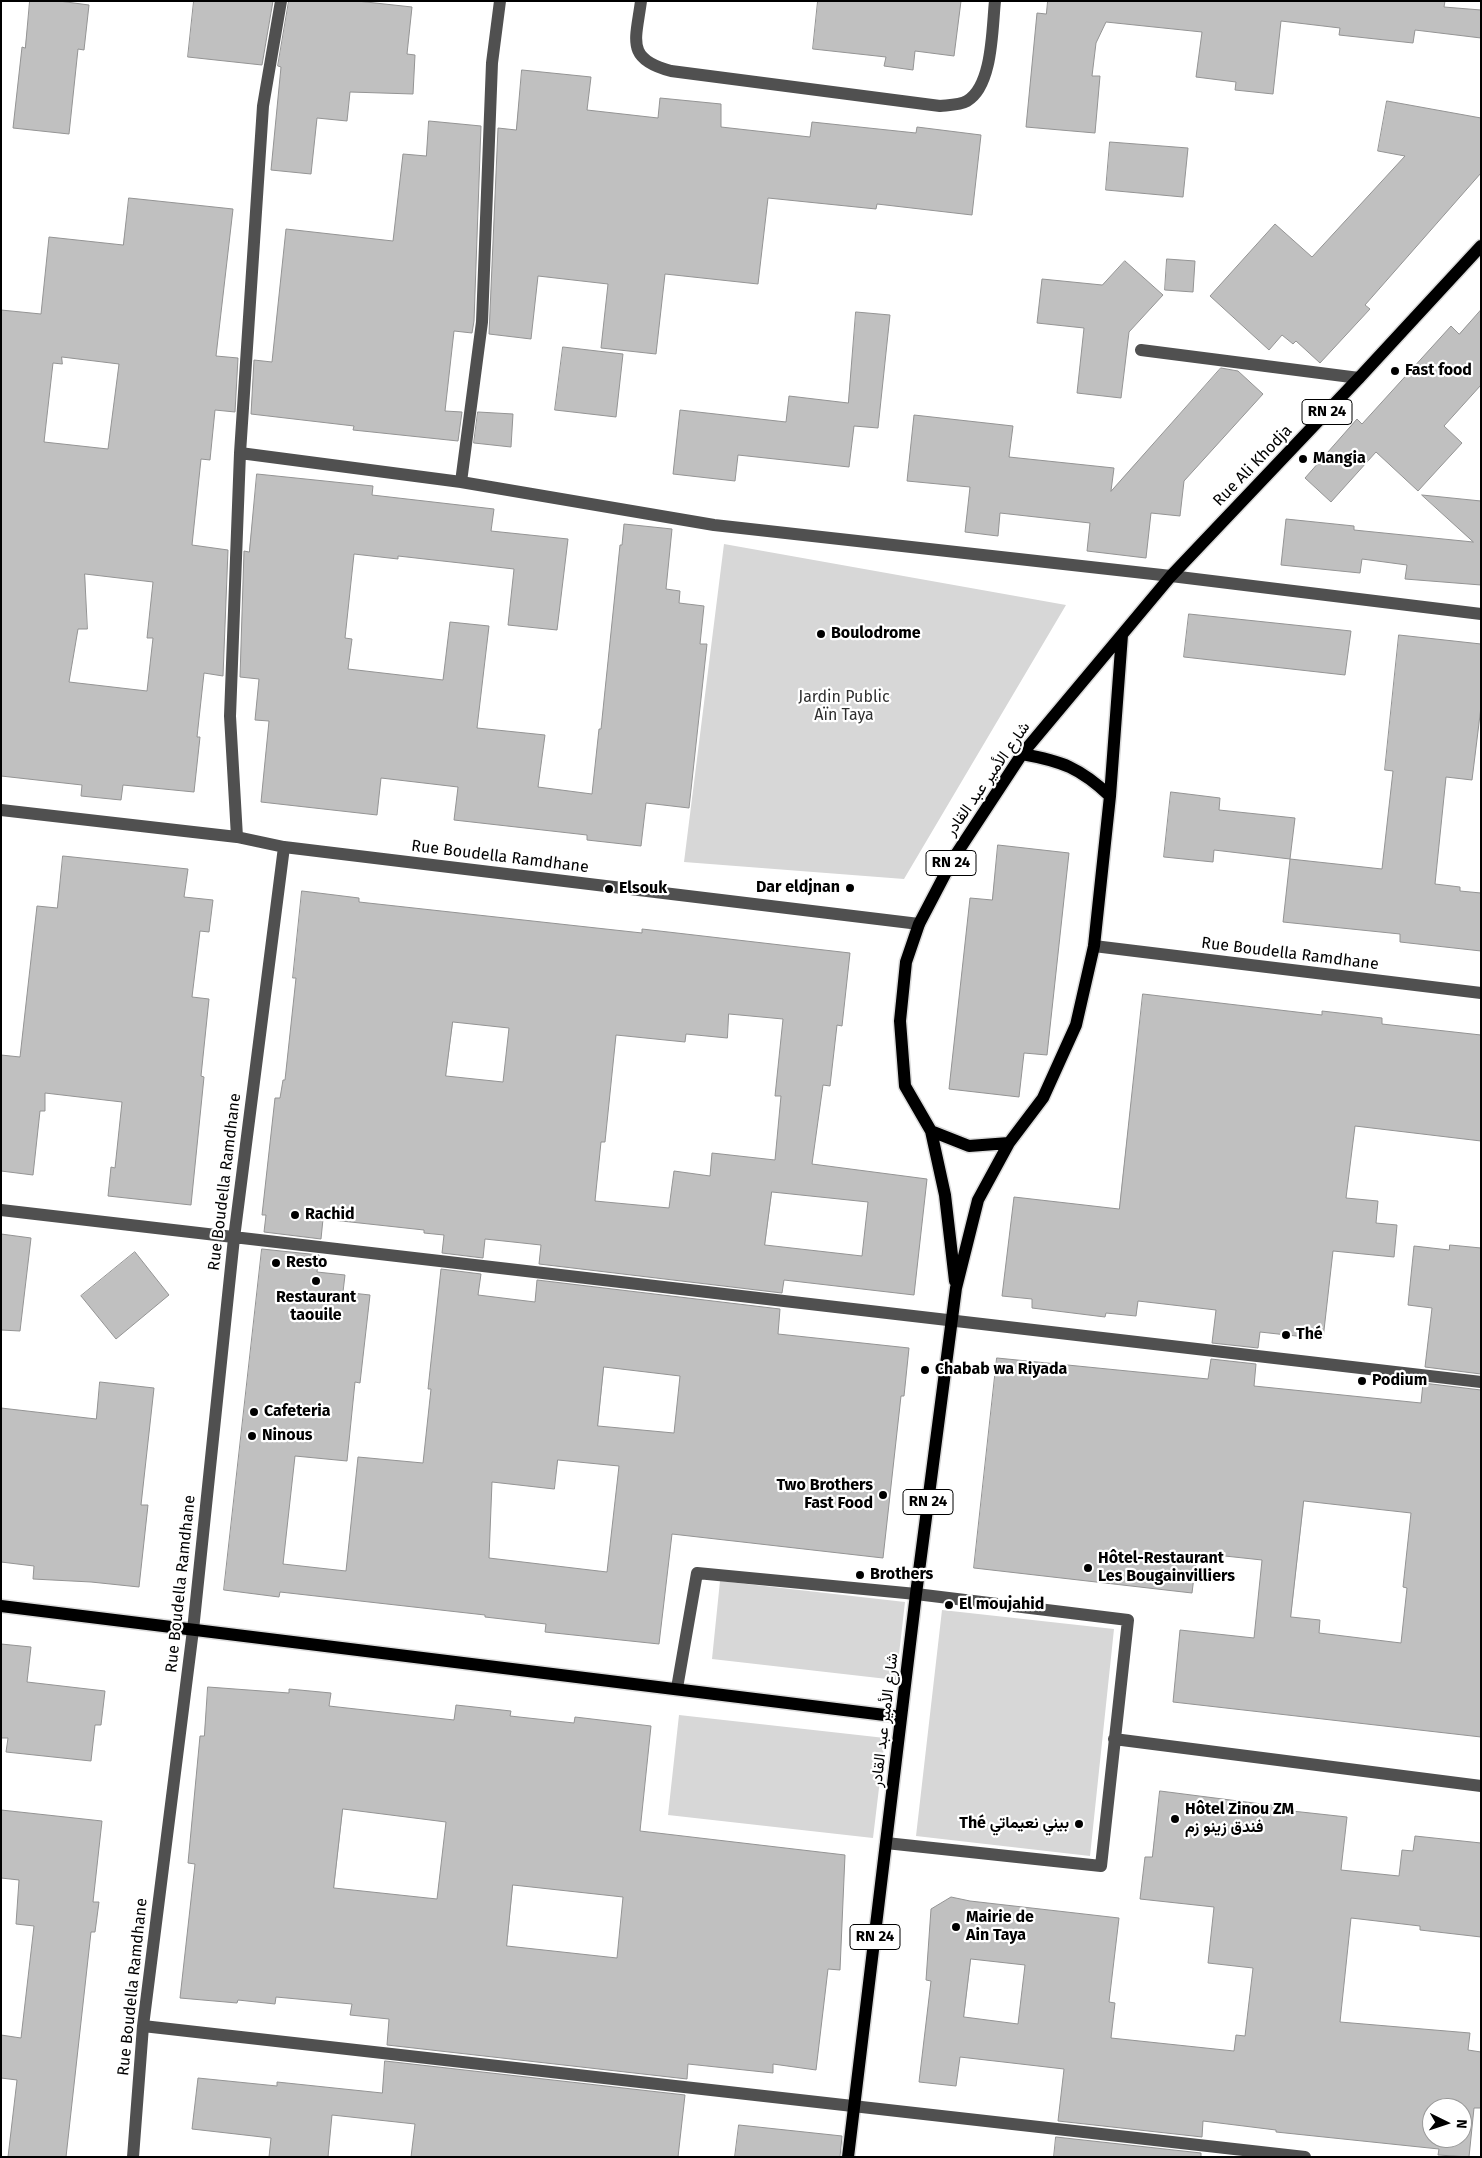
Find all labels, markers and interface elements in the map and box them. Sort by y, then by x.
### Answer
place label: Fast food [1405,361,1472,381]
marker: Fast food [1389,365,1401,377]
road number: RN 24 [1302,400,1352,424]
street label: Rue Ali Khodja [1209,421,1297,511]
place label: Mangia [1313,449,1366,469]
marker: Mangia [1297,453,1309,465]
place label: Boulodrome [831,624,921,644]
marker: Boulodrome [815,628,827,640]
park label: Jardin Public Aïn Taya [798,688,890,726]
street label: شارع الأمير عبد القادر [941,718,1035,840]
street label: Rue Boudella Ramdhane [410,837,590,877]
road number: RN 24 [926,850,976,876]
place label: Dar eldjnan [756,878,840,898]
place label: Elsouk [619,879,667,899]
marker: Dar eldjnan [844,882,856,894]
marker: Elsouk [603,883,615,895]
street label: Rue Boudella Ramdhane [1200,934,1380,974]
street label: Rue Boudella Ramdhane [205,1092,245,1272]
place label: Rachid [305,1205,354,1225]
marker: Rachid [289,1209,301,1221]
place label: Resto [286,1253,327,1273]
marker: Resto [270,1257,282,1269]
marker: Restaurant taouile [310,1275,322,1287]
place label: Restaurant taouile [276,1288,356,1326]
place label: Thé [1296,1325,1323,1345]
marker: Thé [1280,1329,1292,1341]
place label: Chabab wa Riyada [935,1360,1067,1380]
marker: Chabab wa Riyada [919,1364,931,1376]
place label: Podium [1372,1371,1427,1391]
marker: Podium [1356,1375,1368,1387]
place label: Cafeteria [264,1402,331,1422]
marker: Cafeteria [248,1406,260,1418]
place label: Ninous [262,1426,313,1446]
marker: Ninous [246,1430,258,1442]
place label: Two Brothers Fast Food [776,1476,873,1514]
marker: Two Brothers Fast Food [877,1489,889,1501]
road number: RN 24 [903,1490,953,1514]
street label: Rue Boudella Ramdhane [162,1494,200,1674]
place label: Hôtel-Restaurant Les Bougainvilliers [1098,1549,1235,1587]
marker: Hôtel-Restaurant Les Bougainvilliers [1082,1562,1094,1574]
place label: Brothers [870,1565,933,1585]
marker: Brothers [854,1569,866,1581]
place label: El moujahid [959,1595,1044,1615]
marker: El moujahid [943,1599,955,1611]
street label: شارع الأمير عبد القادر [867,1652,903,1788]
place label: Hôtel Zinou ZM فندق زينو زم [1185,1800,1294,1838]
marker: Hôtel Zinou ZM فندق زينو زم [1169,1813,1181,1825]
place label: Thé بيني نعيماتي [959,1814,1069,1834]
marker: Thé بيني نعيماتي [1073,1818,1085,1830]
street label: Rue Boudella Ramdhane [114,1897,152,2077]
place label: Mairie de Ain Taya [966,1908,1034,1946]
marker: Mairie de Ain Taya [950,1921,962,1933]
road number: RN 24 [850,1924,900,1950]
north arrow [1422,2098,1472,2148]
text: N [1453,2119,1470,2129]

